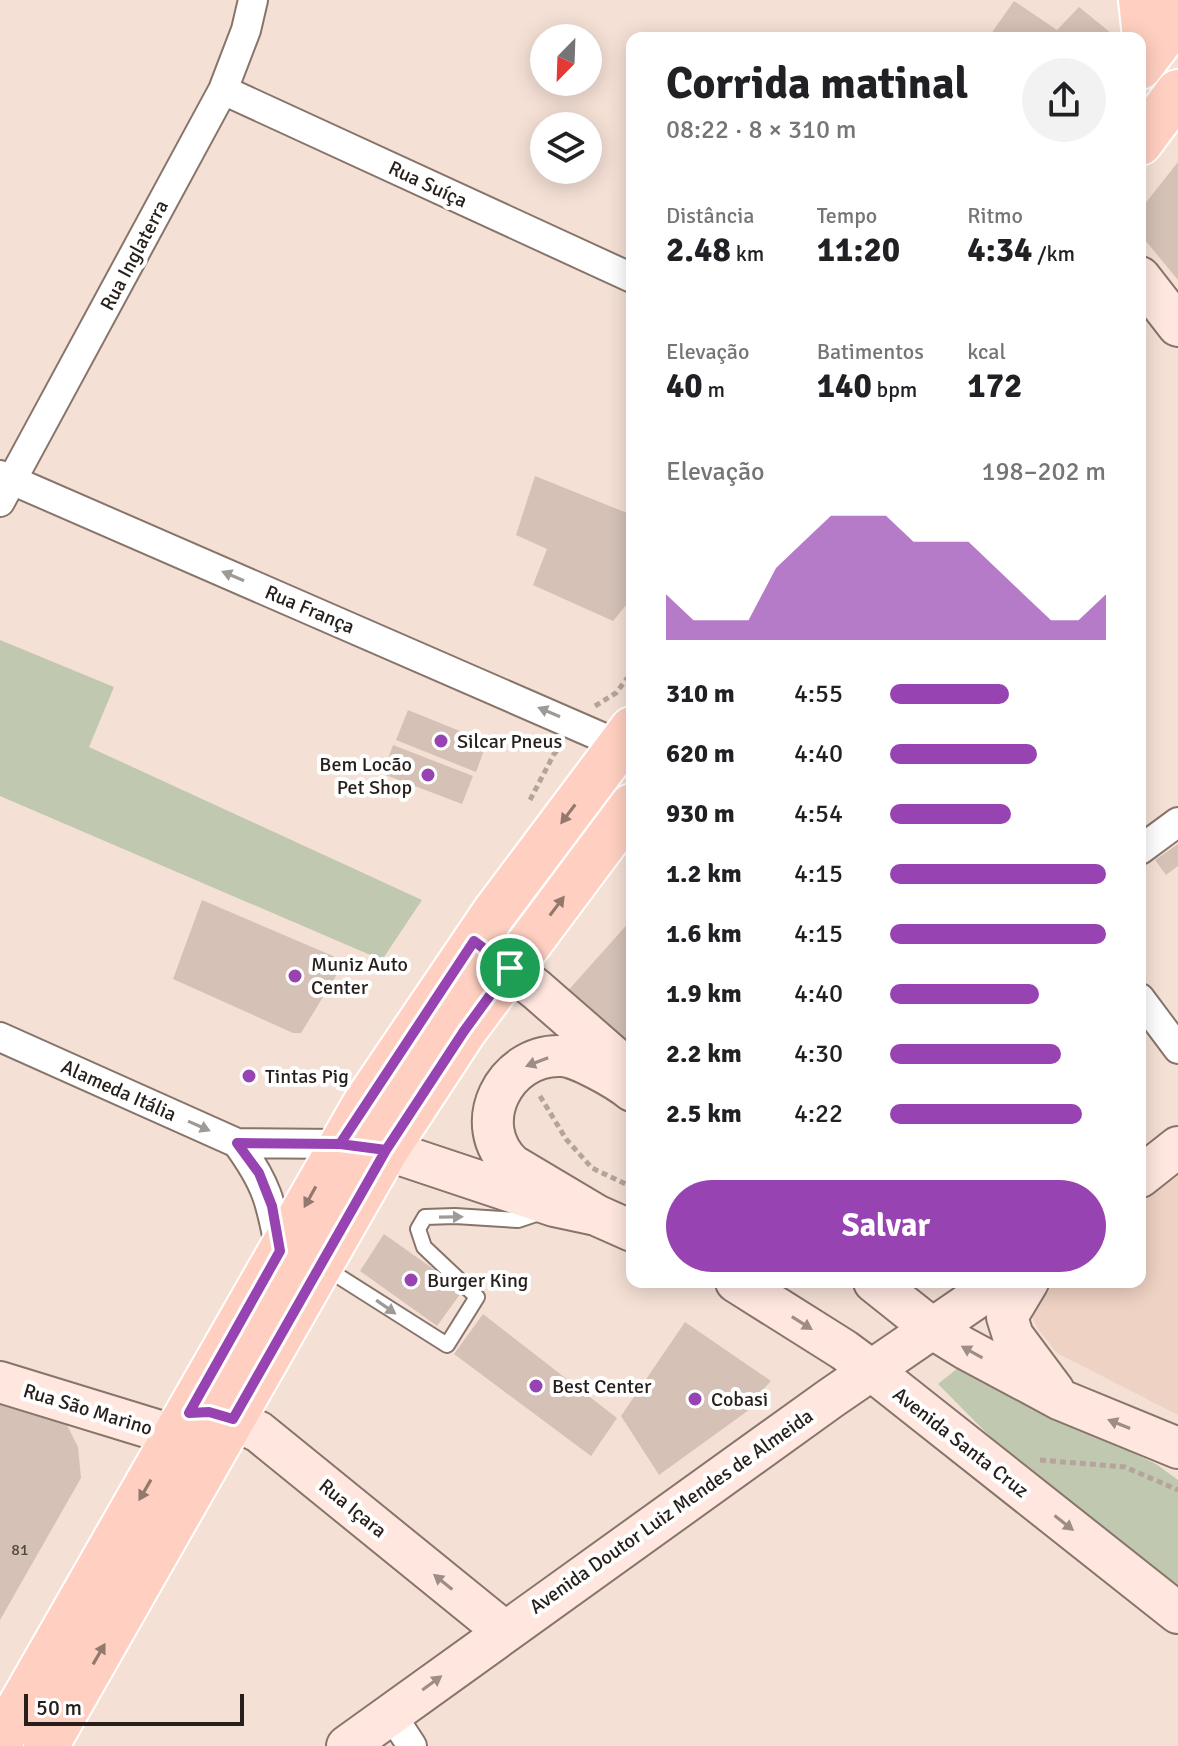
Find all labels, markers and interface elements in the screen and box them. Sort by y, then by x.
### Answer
north arrow [530,24,602,96]
map controls [530,24,602,184]
text: Corrida matinal [666,57,968,111]
button: share [1022,58,1106,142]
button: layers [530,112,602,184]
text: 08:22 · 8 × 310 m [666,114,857,146]
street label: Rua Suíça [384,155,471,214]
street label: Rua Inglaterra [95,196,174,315]
text: Distância [666,202,754,229]
text: Tempo [817,202,877,229]
text: Ritmo [967,202,1023,229]
text: 2.48 [666,229,731,271]
text: 11:20 [817,229,900,271]
text: 4:34 [967,229,1032,271]
text: km [731,240,764,267]
text: /km [1032,240,1075,267]
text: Elevação [666,338,749,365]
text: Batimentos [817,338,924,365]
text: kcal [967,338,1006,365]
text: 40 [666,365,703,407]
text: 140 [817,365,872,407]
text: 172 [967,365,1022,407]
text: m [703,376,725,403]
text: bpm [872,376,917,403]
text: Elevação [666,456,765,488]
text: 198–202 m [982,456,1106,488]
one-way arrow [221,569,245,582]
street label: Rua França [261,579,358,640]
text: 310 m [666,678,735,710]
text: 4:55 [794,678,843,710]
one-way arrow [537,706,560,719]
place label: Silcar Pneus [457,729,562,754]
marker: Silcar Pneus [432,732,450,750]
text: 620 m [666,738,735,770]
text: 4:40 [794,738,843,770]
place label: Bem Locão Pet Shop [319,752,412,800]
marker: Bem Locão Pet Shop [419,766,437,784]
text: 930 m [666,798,735,830]
text: 4:54 [794,798,843,830]
one-way arrow [561,803,577,824]
text: 1.2 km [666,858,742,890]
text: 4:15 [794,858,843,890]
one-way arrow [548,896,564,916]
text: 1.6 km [666,918,742,950]
text: 4:15 [794,918,843,950]
pin [476,934,544,1002]
icon: arrive [488,946,532,990]
place label: Muniz Auto Center [311,952,408,1000]
marker: Muniz Auto Center [286,967,304,985]
text: 1.9 km [666,978,742,1010]
text: 4:40 [794,978,843,1010]
text: 2.2 km [666,1038,742,1070]
text: 4:30 [794,1038,843,1070]
street label: Alameda Itália [57,1054,180,1127]
one-way arrow [525,1056,549,1069]
place label: Tintas Pig [265,1064,349,1089]
marker: Tintas Pig [240,1067,258,1085]
text: 2.5 km [666,1098,742,1130]
text: 4:22 [794,1098,843,1130]
one-way arrow [187,1119,211,1132]
button: Salvar [666,1180,1106,1272]
one-way arrow [303,1186,317,1208]
one-way arrow [439,1211,464,1223]
place label: Burger King [427,1268,528,1293]
marker: Burger King [402,1271,420,1289]
one-way arrow [375,1299,396,1314]
one-way arrow [791,1316,813,1330]
one-way arrow [960,1345,983,1359]
place label: Best Center [552,1374,652,1399]
marker: Best Center [527,1377,545,1395]
street label: Rua São Marino [20,1378,155,1441]
street label: Avenida Santa Cruz [888,1382,1034,1503]
place label: Cobasi [711,1387,768,1412]
marker: Cobasi [686,1390,704,1408]
street label: Avenida Doutor Luiz Mendes de Almeida [524,1403,818,1619]
one-way arrow [1107,1417,1131,1430]
street label: Rua Içara [314,1474,392,1543]
one-way arrow [139,1479,153,1501]
one-way arrow [1054,1514,1074,1530]
house number: 81 [11,1540,29,1560]
one-way arrow [433,1574,453,1590]
one-way arrow [92,1643,106,1665]
one-way arrow [422,1676,442,1692]
scale bar [24,1690,244,1726]
text: 50 m [36,1694,82,1721]

